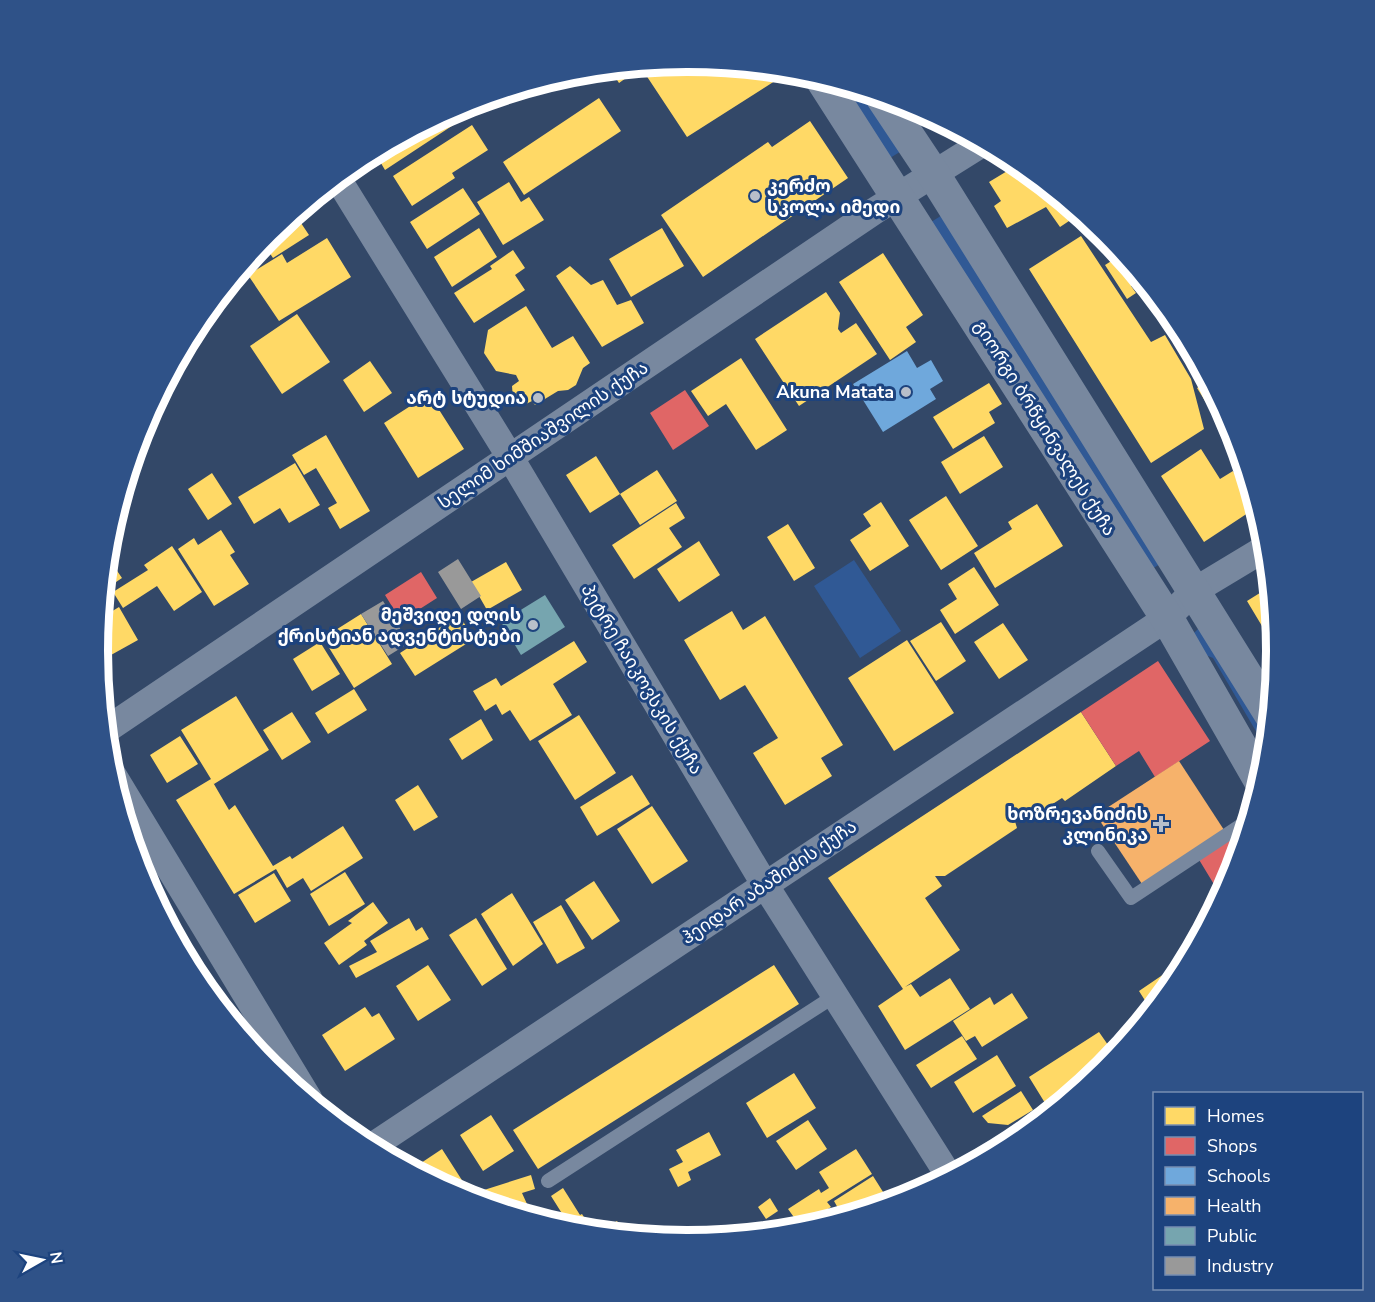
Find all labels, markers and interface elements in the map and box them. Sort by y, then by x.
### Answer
place label: კერძო სკოლა იმედი [767,174,901,219]
marker: კერძო სკოლა იმედი [748,189,762,203]
street label: გიორგი ბრწყინვალეს ქუჩა [969,316,1121,540]
street label: სელიმ ხიმშიაშვილის ქუჩა [433,356,653,514]
place label: Akuna Matata [776,380,894,404]
marker: Akuna Matata [899,385,913,399]
place label: არტ სტუდია [406,386,526,410]
marker: არტ სტუდია [531,391,545,405]
street label: პეტრე ჩაიკოვსკის ქუჩა [575,579,709,779]
place label: მეშვიდე დღის ქრისტიან ადვენტისტები [278,603,521,648]
marker: მეშვიდე დღის ქრისტიან ადვენტისტები [526,618,540,632]
place label: ხოზრევანიძის კლინიკა [1007,802,1148,847]
street label: ჰეიდარ აბაშიძის ქუჩა [677,814,861,950]
marker: ხოზრევანიძის კლინიკა [1152,815,1170,833]
legend [1153,1092,1363,1290]
text: Homes [1207,1104,1264,1128]
text: Shops [1207,1134,1257,1158]
text: Schools [1207,1164,1271,1188]
text: Health [1207,1194,1262,1218]
text: Public [1207,1224,1257,1248]
north arrow [12,1230,72,1290]
text: N [44,1250,68,1265]
text: Industry [1207,1254,1274,1278]

